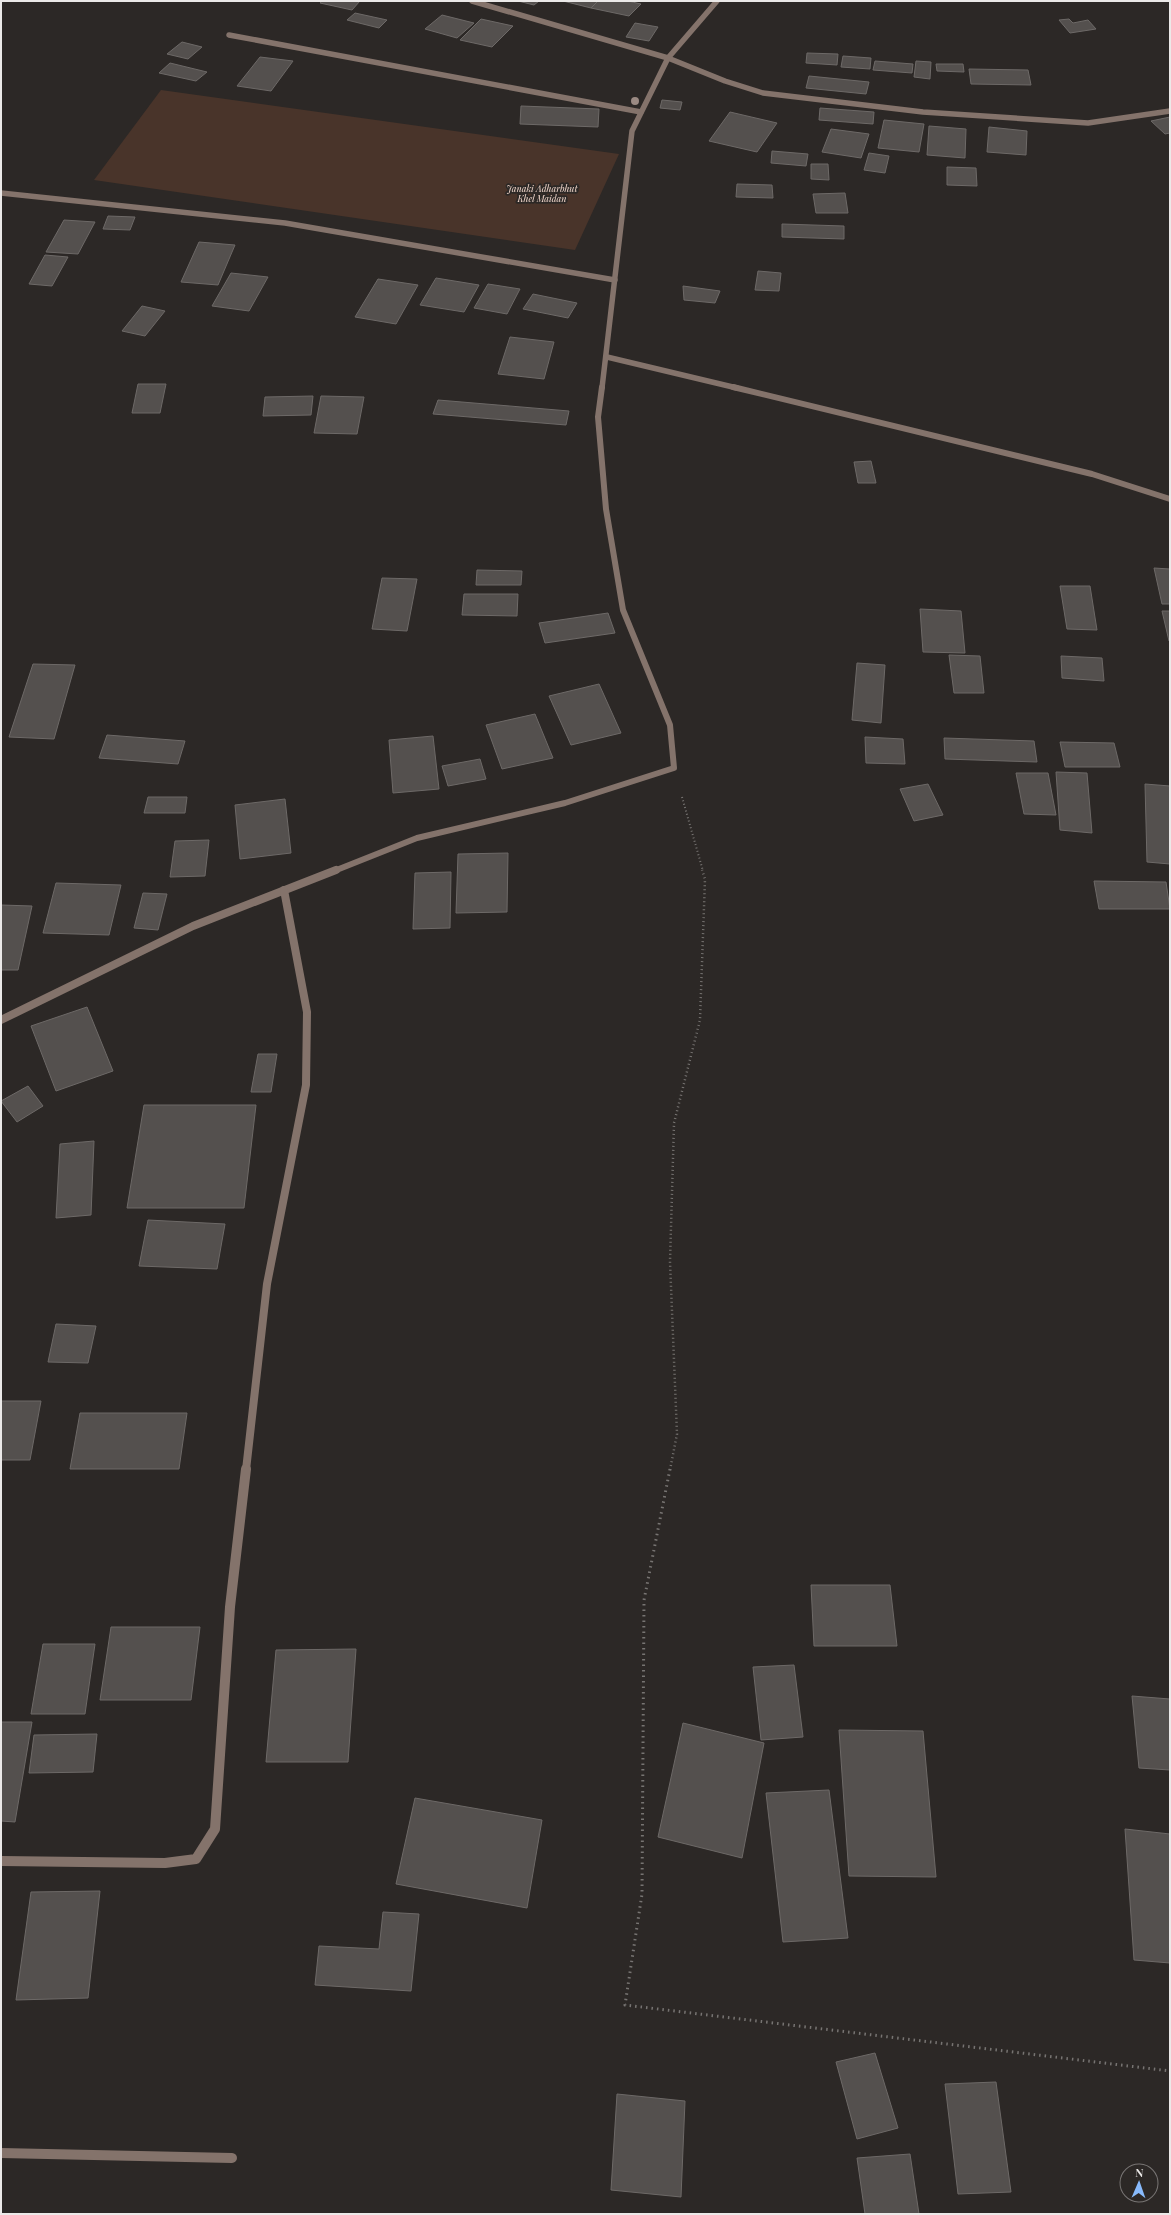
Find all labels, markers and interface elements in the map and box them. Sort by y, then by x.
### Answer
park label: Janaki Adharbhut Khel Maidan [507,182,578,204]
north arrow [1119,2163,1159,2203]
text: N [1135,2165,1144,2180]

